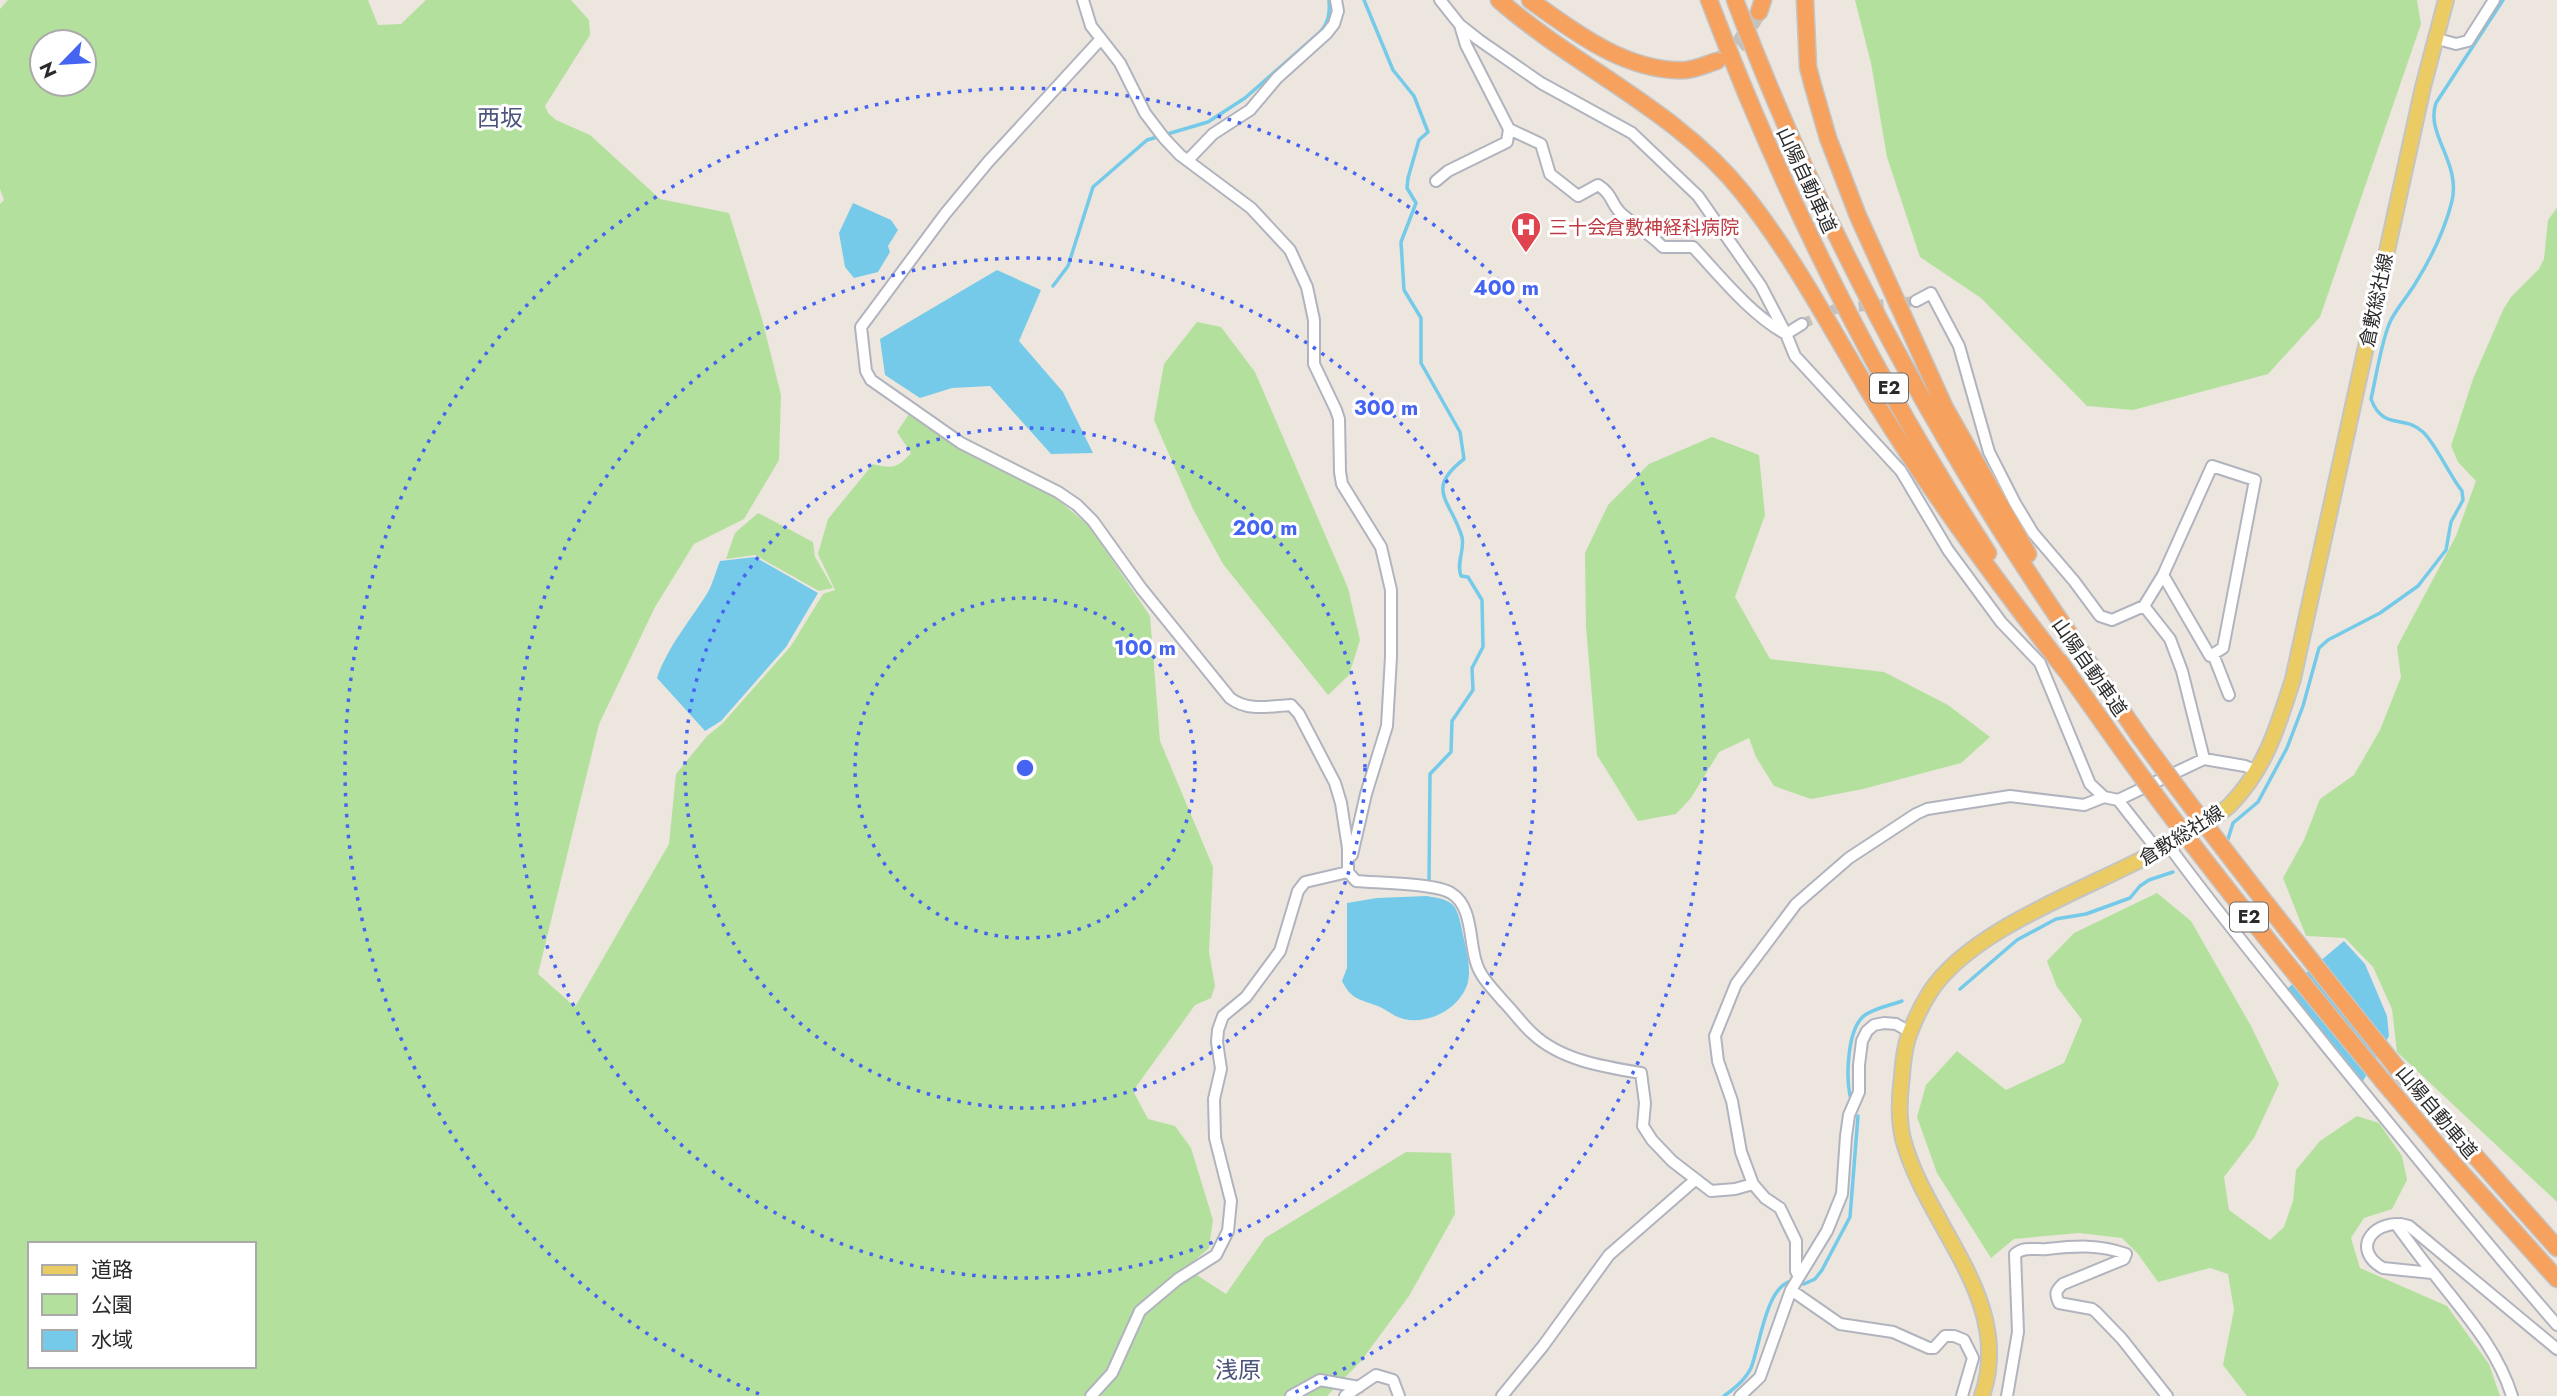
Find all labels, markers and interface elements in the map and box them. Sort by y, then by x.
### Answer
north arrow [28,28,98,98]
text: N [33,57,63,83]
district label: 西坂 [477,101,523,135]
street label: 山陽自動車道 [1770,123,1843,238]
hospital icon: 三十会倉敷神経科病院 [1509,210,1543,254]
place label: 三十会倉敷神経科病院 [1549,214,1739,241]
street label: 倉敷総社線 [2353,251,2400,349]
text: 400 m [1473,273,1539,303]
road number: E2 [1870,374,1908,402]
text: 300 m [1354,393,1418,423]
text: 200 m [1232,513,1298,543]
street label: 山陽自動車道 [2046,613,2133,722]
text: 100 m [1114,633,1176,663]
centre of rings [1013,756,1037,780]
street label: 倉敷総社線 [2134,799,2229,872]
road number: E2 [2230,902,2268,932]
street label: 山陽自動車道 [2390,1060,2484,1165]
legend [28,1242,256,1368]
text: 道路 [91,1255,133,1285]
text: 公園 [91,1290,133,1320]
text: 水域 [91,1325,133,1355]
district label: 浅原 [1215,1353,1261,1387]

